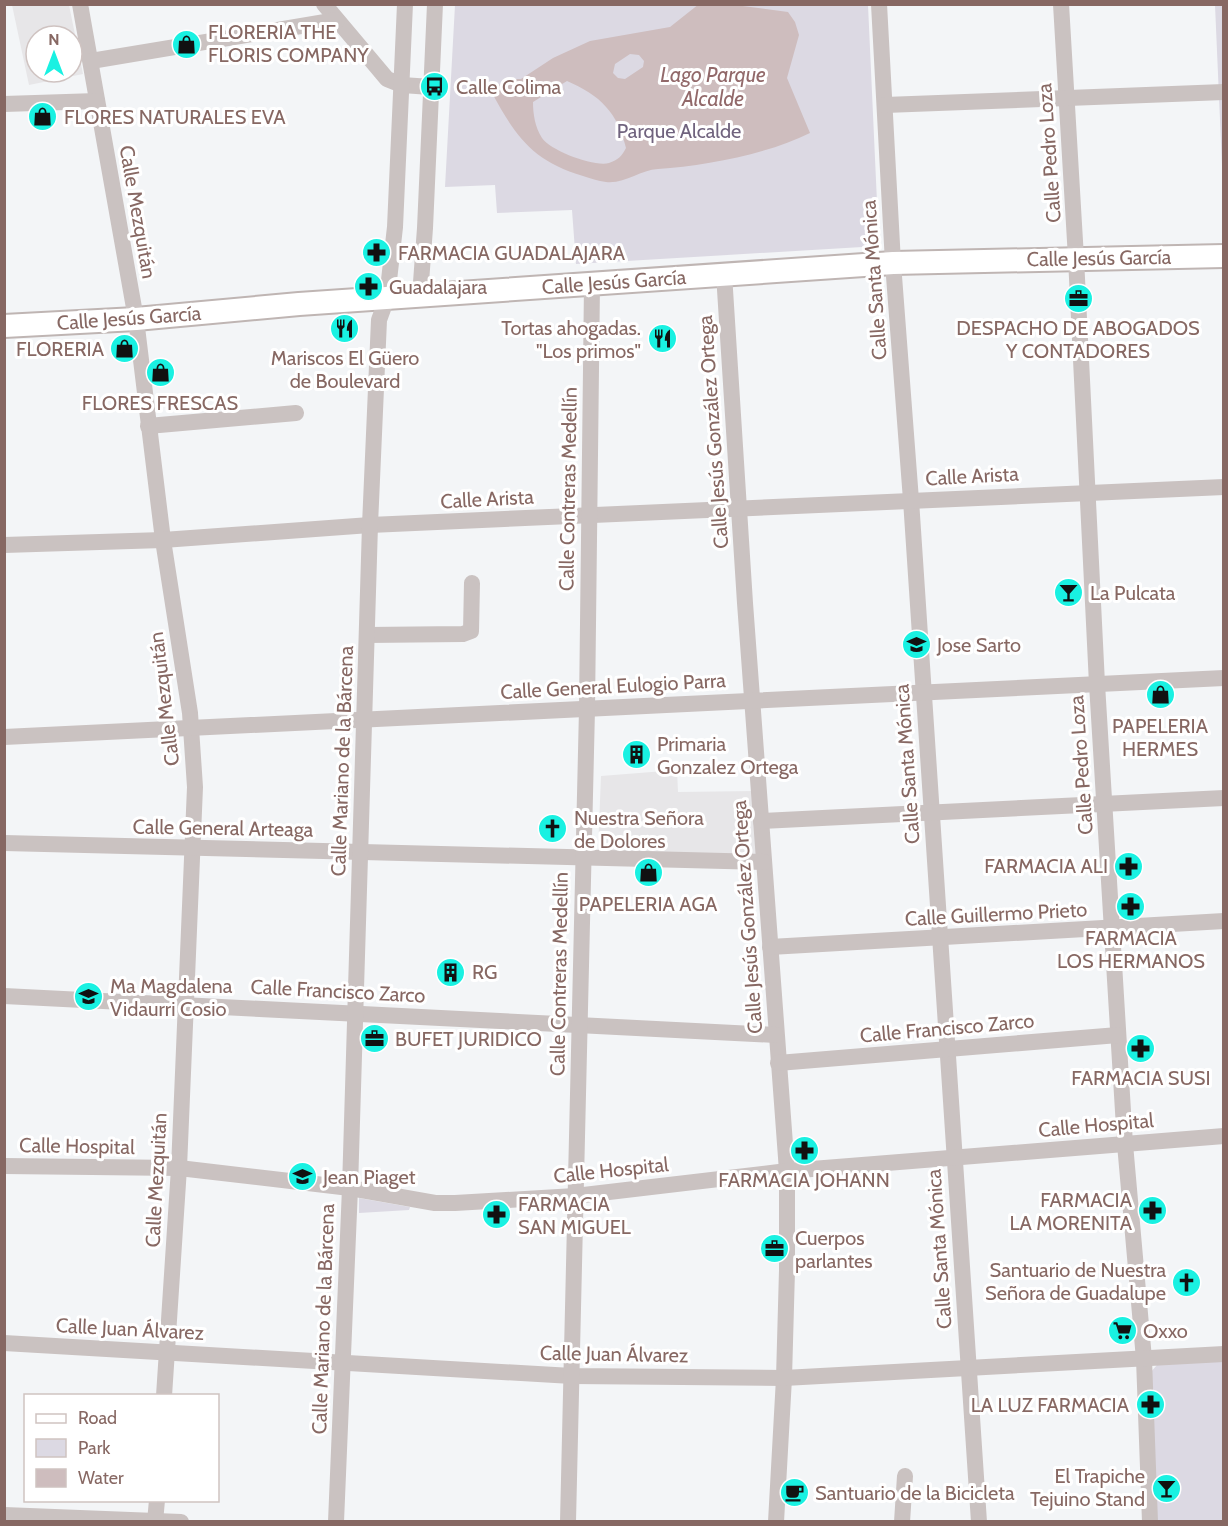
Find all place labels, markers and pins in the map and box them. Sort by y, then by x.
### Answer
place label: FLORERIA THE FLORIS COMPANY [208,20,369,67]
shop icon: FLORERIA THE FLORIS COMPANY [171,28,203,60]
bus stop icon: Calle Colima [419,71,451,103]
place label: Calle Colima [456,75,562,99]
shop icon: FLORES NATURALES EVA [27,101,59,133]
place label: FLORES NATURALES EVA [64,105,286,129]
pharmacy icon: FARMACIA GUADALAJARA [361,237,393,269]
place label: FARMACIA GUADALAJARA [398,241,626,265]
pharmacy icon: Guadalajara [352,271,384,303]
place label: Guadalajara [389,275,487,299]
office icon: DESPACHO DE ABOGADOS Y CONTADORES [1062,282,1094,314]
restaurant icon: Mariscos El Güero de Boulevard [329,312,361,344]
place label: Tortas ahogadas. "Los primos" [501,316,641,363]
place label: DESPACHO DE ABOGADOS Y CONTADORES [956,316,1200,363]
restaurant icon: Tortas ahogadas. "Los primos" [646,323,678,355]
shop icon: FLORERIA [109,333,141,365]
place label: FLORERIA [16,337,105,361]
place label: Mariscos El Güero de Boulevard [271,346,419,393]
shop icon: FLORES FRESCAS [144,357,176,389]
place label: FLORES FRESCAS [82,391,238,415]
bar icon: La Pulcata [1053,577,1085,609]
place label: La Pulcata [1090,581,1176,605]
school or university icon: Jose Sarto [900,629,932,661]
place label: Jose Sarto [936,633,1021,657]
shop icon: PAPELERIA HERMES [1144,679,1176,711]
place label: PAPELERIA HERMES [1112,714,1209,761]
place label: Primaria Gonzalez Ortega [657,732,799,779]
building icon: Primaria Gonzalez Ortega [620,739,652,771]
place label: Nuestra Señora de Dolores [574,806,704,853]
church icon: Nuestra Señora de Dolores [537,813,569,845]
pharmacy icon: FARMACIA ALI [1113,850,1145,882]
place label: FARMACIA ALI [984,854,1108,878]
shop icon: PAPELERIA AGA [632,857,664,889]
pharmacy icon: FARMACIA LOS HERMANOS [1115,891,1147,923]
place label: PAPELERIA AGA [579,892,718,916]
place label: FARMACIA LOS HERMANOS [1057,926,1205,973]
building icon: RG [435,956,467,988]
place label: RG [472,960,498,984]
place label: Ma Magdalena Vidaurri Cosio [110,974,233,1021]
school or university icon: Ma Magdalena Vidaurri Cosio [73,981,105,1013]
office icon: BUFET JURIDICO [358,1023,390,1055]
place label: BUFET JURIDICO [395,1027,542,1051]
pharmacy icon: FARMACIA SUSI [1125,1032,1157,1064]
place label: FARMACIA SUSI [1071,1066,1211,1090]
pharmacy icon: FARMACIA JOHANN [788,1134,820,1166]
school or university icon: Jean Piaget [286,1161,318,1193]
place label: Jean Piaget [322,1165,416,1189]
place label: FARMACIA JOHANN [718,1168,890,1192]
place label: FARMACIA LA MORENITA [1009,1188,1133,1235]
place label: FARMACIA SAN MIGUEL [518,1192,631,1239]
pharmacy icon: FARMACIA LA MORENITA [1137,1195,1169,1227]
pharmacy icon: FARMACIA SAN MIGUEL [481,1199,513,1231]
place label: Cuerpos parlantes [795,1226,873,1273]
office icon: Cuerpos parlantes [758,1233,790,1265]
place label: Santuario de Nuestra Señora de Guadalupe [985,1258,1166,1305]
church icon: Santuario de Nuestra Señora de Guadalupe [1171,1266,1203,1298]
supermarket icon: Oxxo [1106,1315,1138,1347]
place label: Oxxo [1143,1319,1188,1343]
pharmacy icon: LA LUZ FARMACIA [1134,1389,1166,1421]
place label: LA LUZ FARMACIA [971,1393,1130,1417]
place label: El Trapiche Tejuino Stand [1030,1464,1145,1511]
bar icon: El Trapiche Tejuino Stand [1150,1472,1182,1504]
cafe icon: Santuario de la Bicicleta [778,1477,810,1509]
place label: Santuario de la Bicicleta [815,1481,1015,1505]

